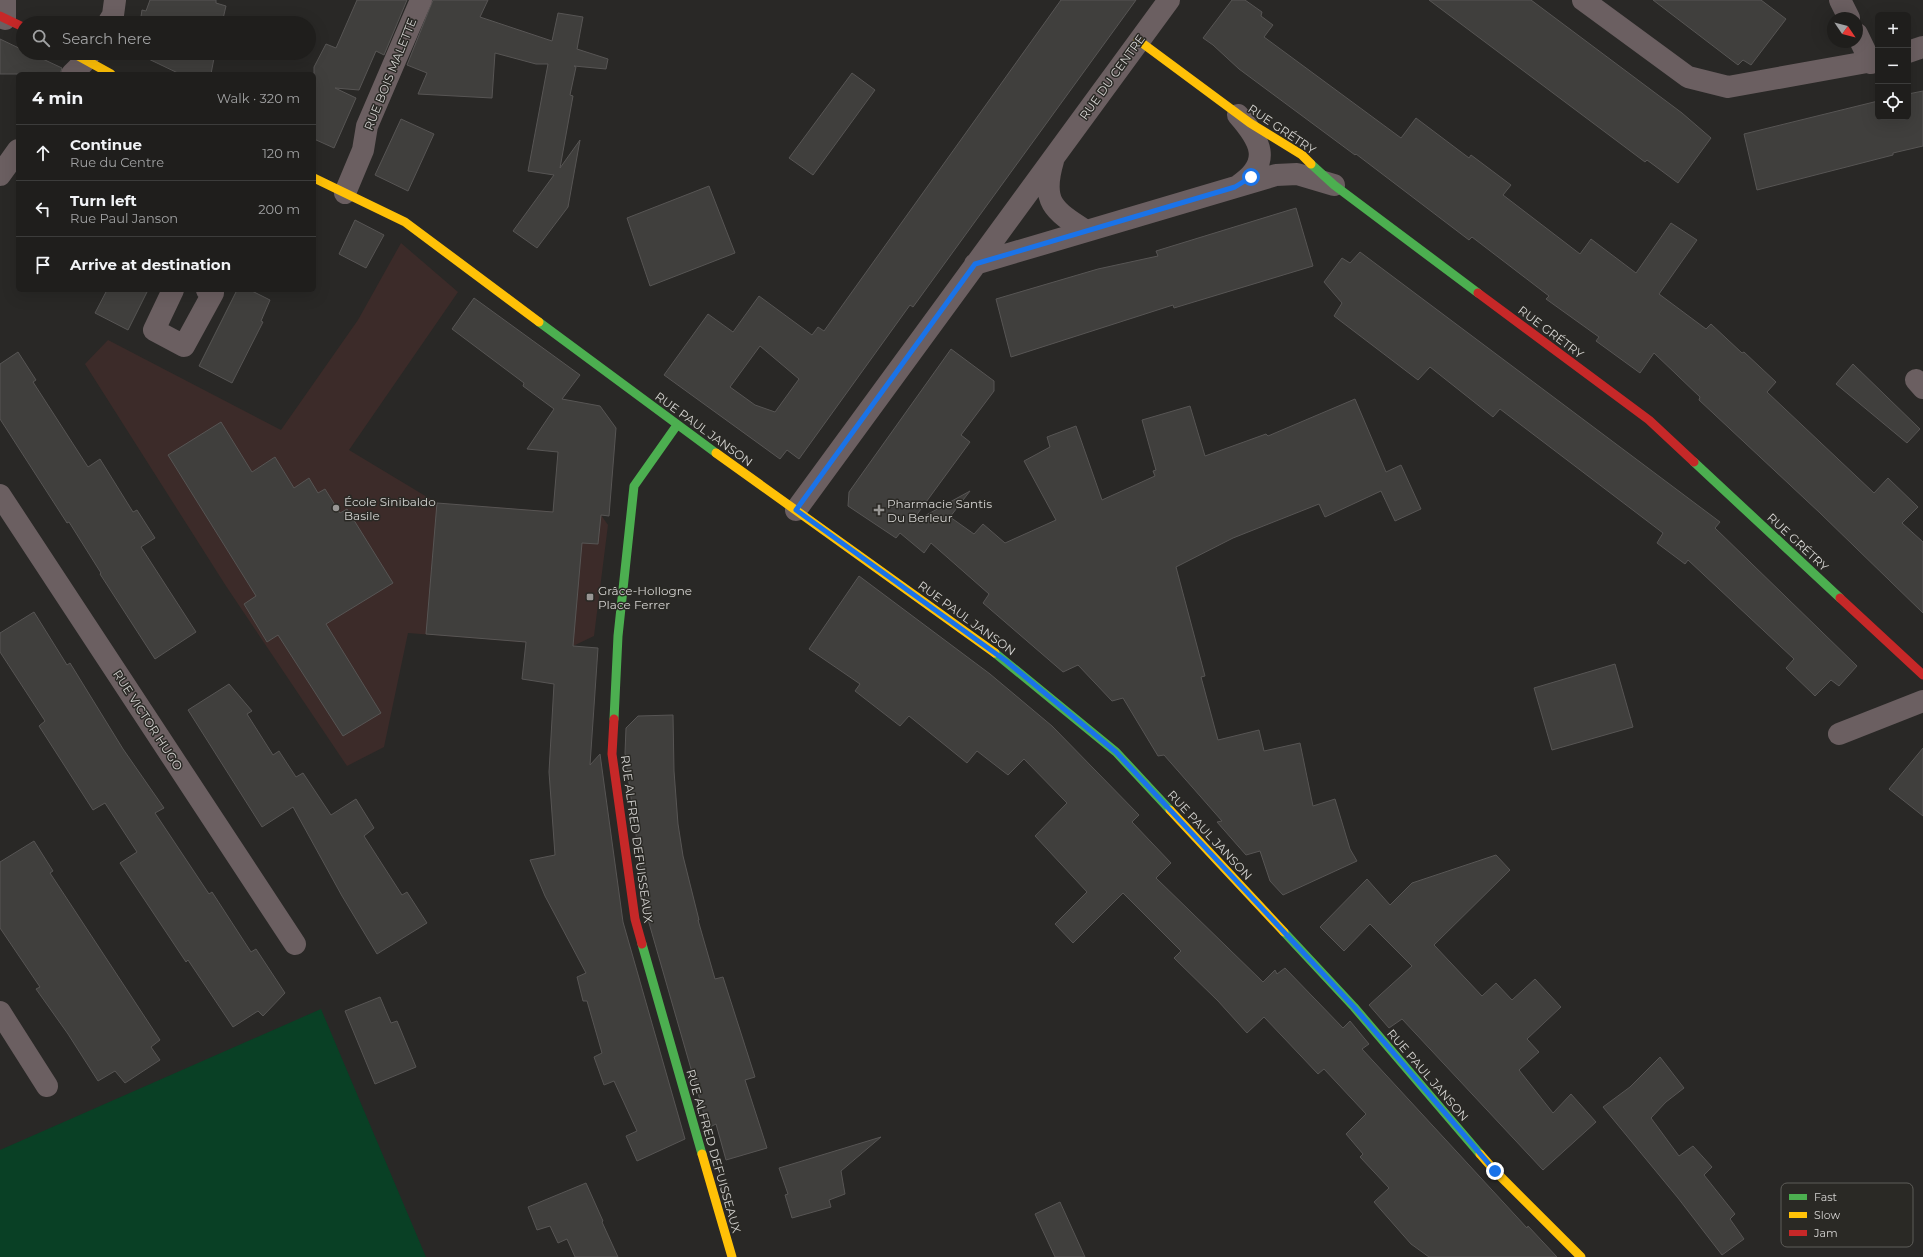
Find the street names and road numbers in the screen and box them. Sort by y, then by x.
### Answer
street label: RUE BOIS MALETTE [361,16,419,132]
street label: RUE DU CENTRE [1076,31,1148,123]
street label: RUE GRÉTRY [1245,101,1319,157]
street label: RUE GRÉTRY [1515,302,1587,362]
street label: RUE PAUL JANSON [652,389,756,469]
street label: RUE GRÉTRY [1764,510,1832,574]
street label: RUE PAUL JANSON [915,578,1019,658]
street label: RUE VICTOR HUGO [110,667,186,773]
street label: RUE ALFRED DEFUISSEAUX [618,754,656,924]
street label: RUE PAUL JANSON [1165,787,1255,883]
street label: RUE PAUL JANSON [1384,1026,1472,1124]
street label: RUE ALFRED DEFUISSEAUX [683,1067,745,1235]

